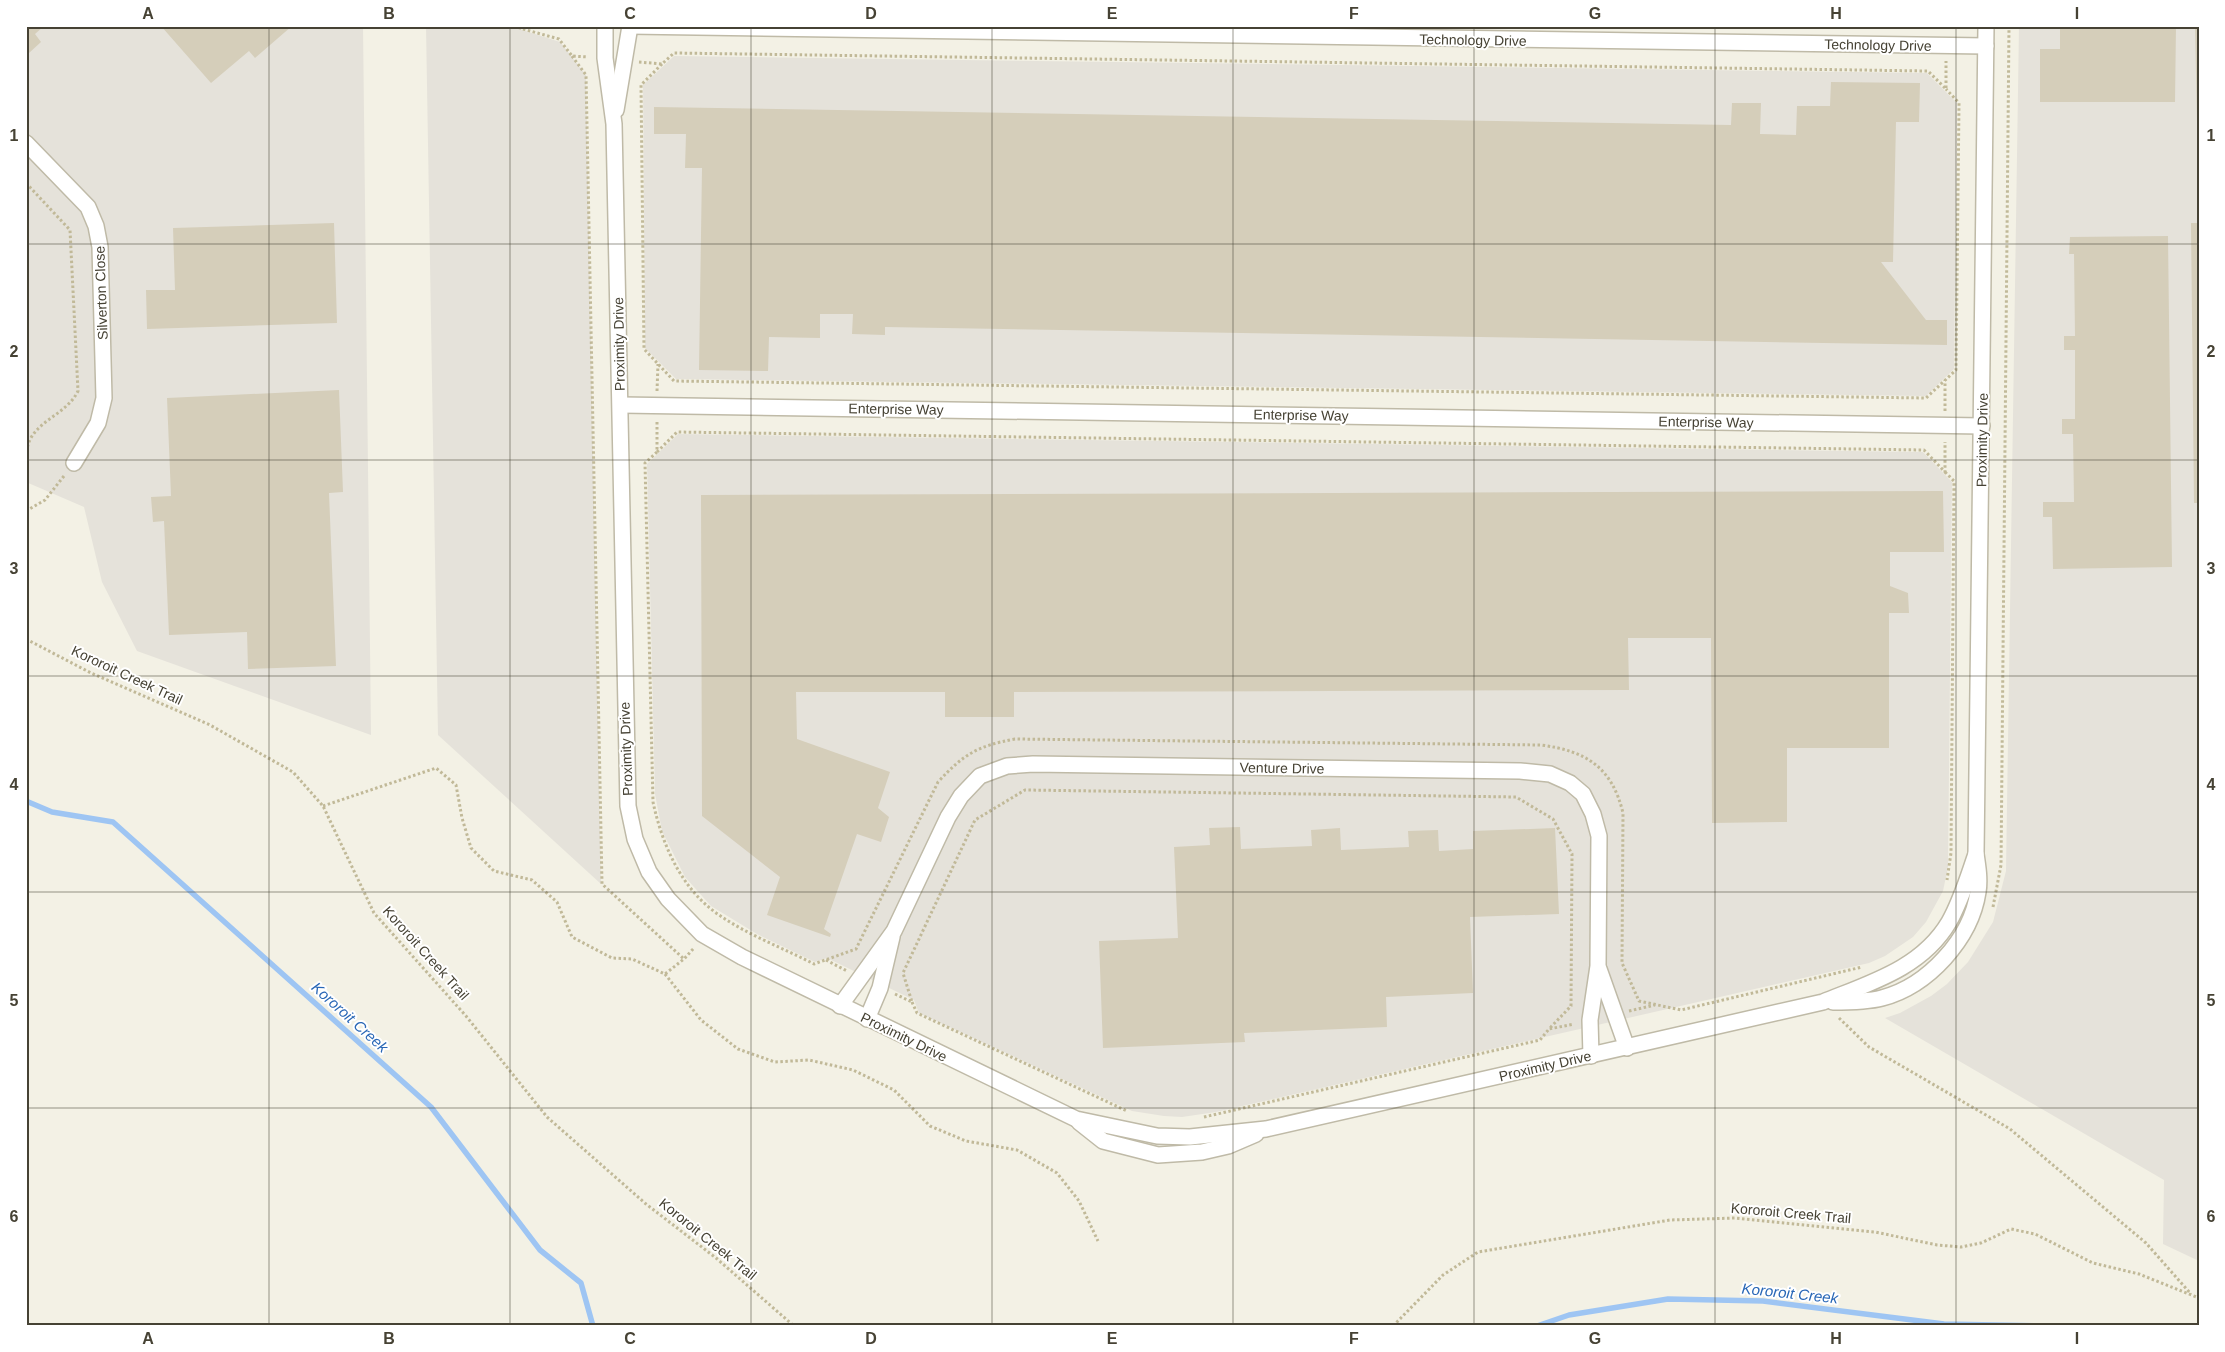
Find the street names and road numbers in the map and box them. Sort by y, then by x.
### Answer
street label: Technology Drive [1419,31,1527,49]
street label: Technology Drive [1824,36,1932,54]
street label: Silverton Close [91,245,111,340]
street label: Proximity Drive [610,297,628,391]
street label: Proximity Drive [1973,393,1991,487]
street label: Enterprise Way [848,400,944,418]
street label: Enterprise Way [1253,406,1349,424]
street label: Enterprise Way [1658,413,1754,431]
street label: Kororoit Creek Trail [69,642,185,708]
street label: Proximity Drive [616,701,636,796]
street label: Venture Drive [1239,759,1325,777]
street label: Kororoit Creek Trail [380,903,472,1003]
street label: Proximity Drive [858,1009,950,1065]
street label: Proximity Drive [1497,1048,1593,1084]
street label: Kororoit Creek Trail [656,1195,760,1283]
street label: Kororoit Creek Trail [1730,1200,1852,1226]

